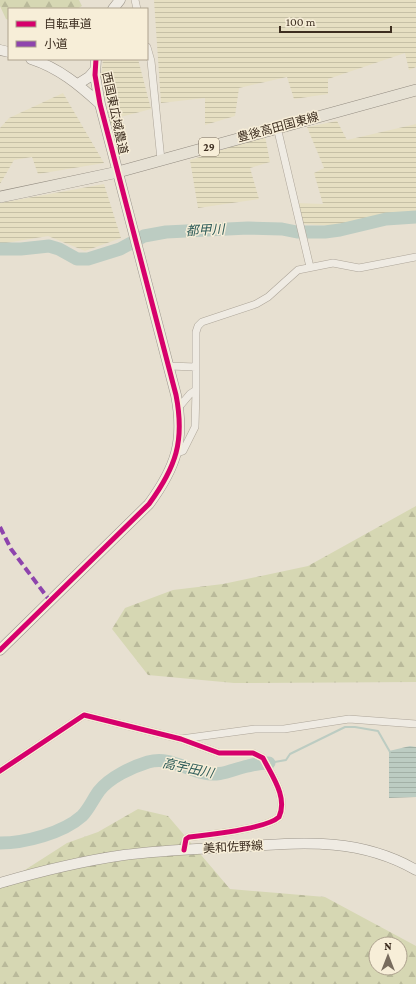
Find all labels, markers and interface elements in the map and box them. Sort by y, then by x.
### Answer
legend [8,8,148,60]
scale bar [280,8,391,34]
text: 100 m [286,15,316,29]
text: 自転車道 [44,17,92,31]
text: 小道 [44,37,68,51]
street label: 西国東広域農道 [99,70,131,156]
street label: 豊後高田国東線 [236,109,320,145]
road number: 29 [199,138,219,156]
water label: 都甲川 [185,221,227,239]
water label: 高宇田川 [161,755,217,781]
street label: 美和佐野線 [203,838,263,856]
north arrow [368,936,408,976]
text: N [384,940,392,952]

